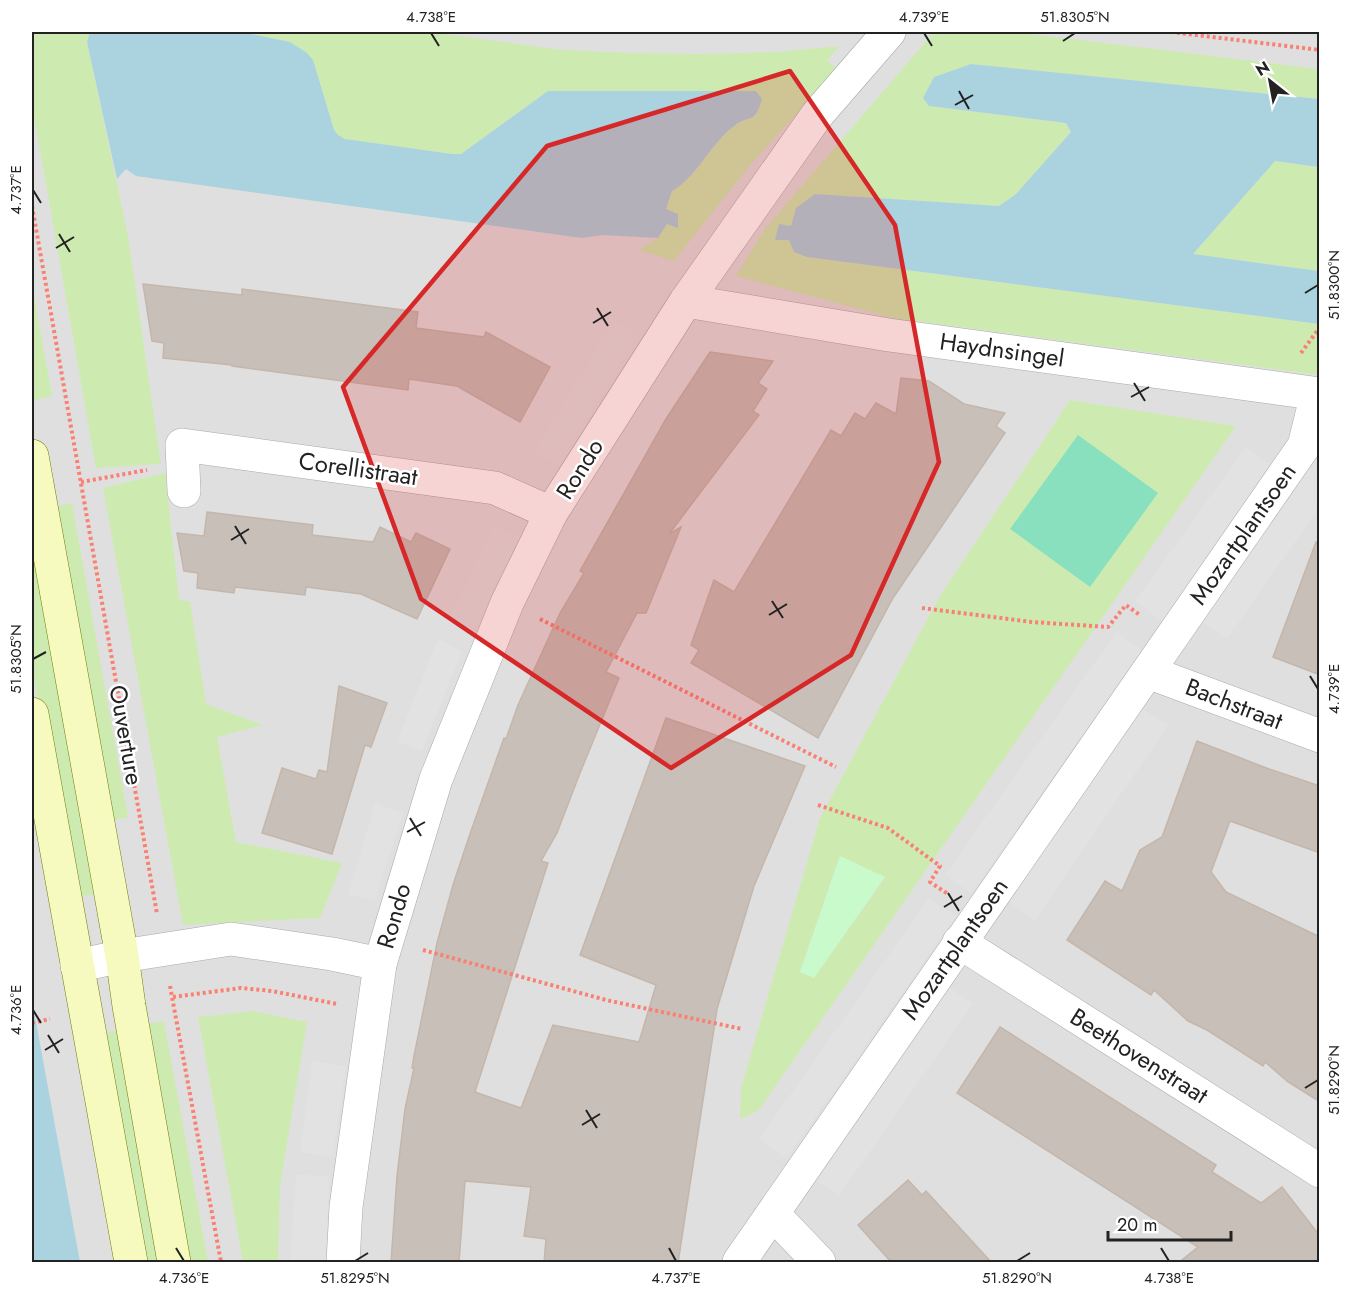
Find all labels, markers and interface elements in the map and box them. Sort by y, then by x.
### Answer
text: 4.738°E [406,6,456,28]
text: 4.739°E [899,6,949,28]
text: 51.8305°N [1040,6,1110,28]
north arrow [1240,51,1300,111]
text: N [1251,55,1274,82]
text: 4.737°E [5,165,27,215]
text: 51.8300°N [1323,250,1345,320]
street label: Haydnsingel [937,323,1067,376]
street label: Rondo [547,432,612,506]
street label: Corellistraat [296,443,420,494]
street label: Mozartplantsoen [1181,456,1304,612]
text: 51.8305°N [5,624,27,694]
text: 4.739°E [1323,664,1345,714]
street label: Bachstraat [1181,669,1288,738]
street label: Ouverture [100,682,152,788]
street label: Mozartplantsoen [893,871,1016,1027]
street label: Rondo [368,879,419,952]
text: 4.736°E [5,985,27,1035]
street label: Beethovenstraat [1063,999,1215,1112]
text: 51.8290°N [1323,1045,1345,1115]
scale bar [1108,1204,1231,1242]
text: 20 m [1117,1212,1157,1238]
text: 4.736°E [159,1267,209,1289]
text: 51.8295°N [320,1267,390,1289]
text: 4.737°E [651,1267,701,1289]
text: 51.8290°N [982,1267,1052,1289]
text: 4.738°E [1144,1267,1194,1289]

